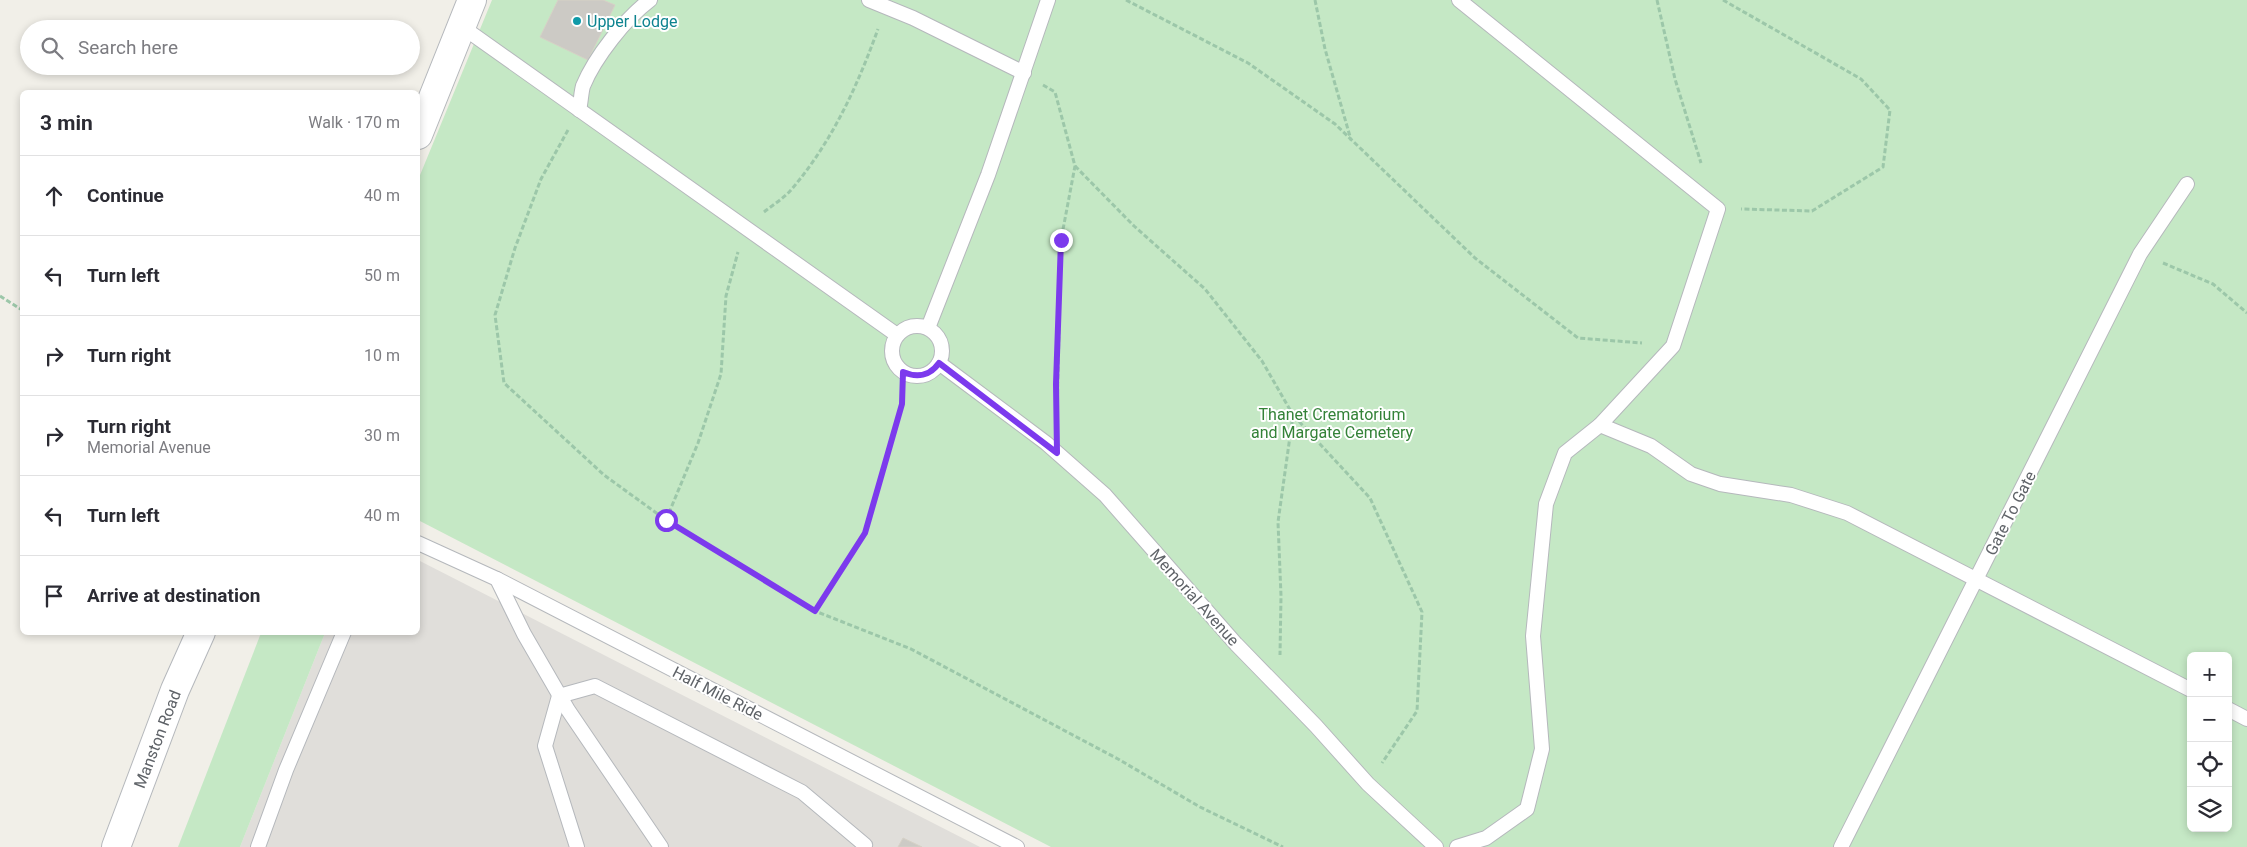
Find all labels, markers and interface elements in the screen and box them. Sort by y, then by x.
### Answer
place label: Upper Lodge [587,12,677,31]
marker: Upper Lodge [571,15,583,27]
search box [20,20,420,75]
icon: search [38,34,66,62]
text: Search here [78,36,178,59]
text: 3 min [40,111,93,135]
text: Walk · 170 m [308,113,400,132]
icon: ahead [40,182,68,210]
text: Continue [87,184,164,207]
text: 40 m [364,186,400,205]
route end [1050,229,1073,252]
icon: left [40,262,68,290]
text: Turn left [87,264,160,287]
text: 50 m [364,266,400,285]
icon: right [40,342,68,370]
text: Turn right [87,344,171,367]
text: 10 m [364,346,400,365]
park label: Thanet Crematorium and Margate Cemetery [1251,405,1413,442]
text: Turn right [87,415,171,438]
icon: right [40,422,68,450]
text: 30 m [364,426,400,445]
text: Memorial Avenue [87,438,211,457]
street label: Gate To Gate [1981,468,2040,559]
icon: left [40,502,68,530]
text: Turn left [87,504,160,527]
text: 40 m [364,506,400,525]
route start [655,509,678,532]
street label: Memorial Avenue [1146,545,1243,650]
icon: arrive [40,582,68,610]
text: Arrive at destination [87,584,260,607]
map controls [2187,652,2232,832]
button: + [2187,652,2232,697]
street label: Half Mile Ride [669,663,766,724]
street label: Manston Road [130,687,185,791]
button: − [2187,697,2232,742]
button: locate [2187,742,2232,787]
button: layers [2187,787,2232,832]

